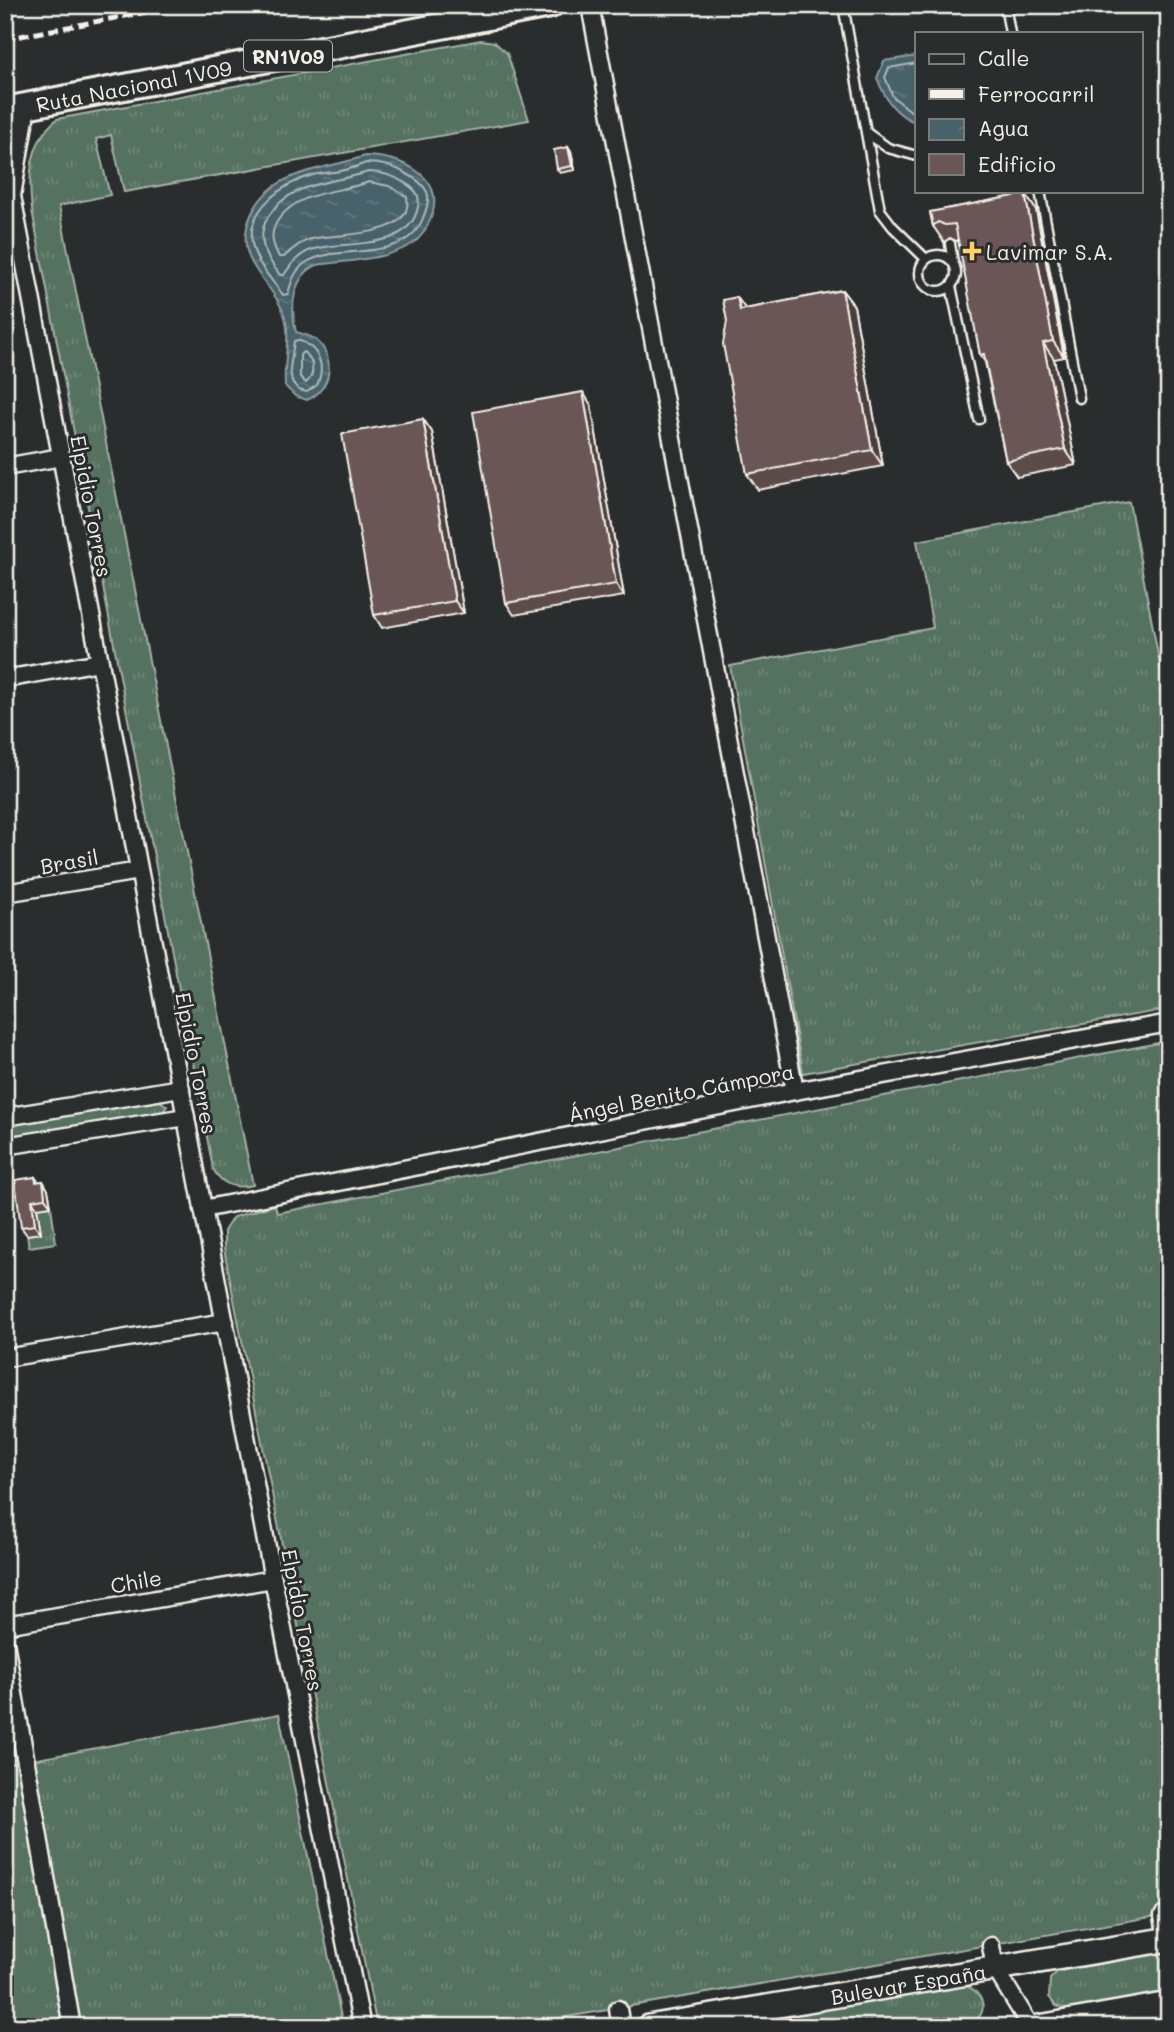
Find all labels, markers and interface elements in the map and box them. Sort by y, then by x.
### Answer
legend [915,32,1142,192]
road number: RN1V09 [244,40,332,72]
text: Calle [978,44,1030,71]
street label: Ruta Nacional 1V09 [33,53,234,117]
text: Ferrocarril [978,80,1095,107]
text: Agua [978,114,1029,141]
text: Edificio [978,150,1056,177]
place label: Lavimar S.A. [986,238,1114,265]
marker: Lavimar S.A. [964,243,980,259]
street label: Elpidio Torres [65,433,119,579]
street label: Brasil [38,843,100,879]
street label: Elpidio Torres [170,990,224,1136]
street label: Ángel Benito Cámpora [566,1057,796,1127]
street label: Elpidio Torres [276,1547,330,1693]
street label: Chile [108,1563,164,1599]
street label: Bulevar España [828,1957,988,2009]

